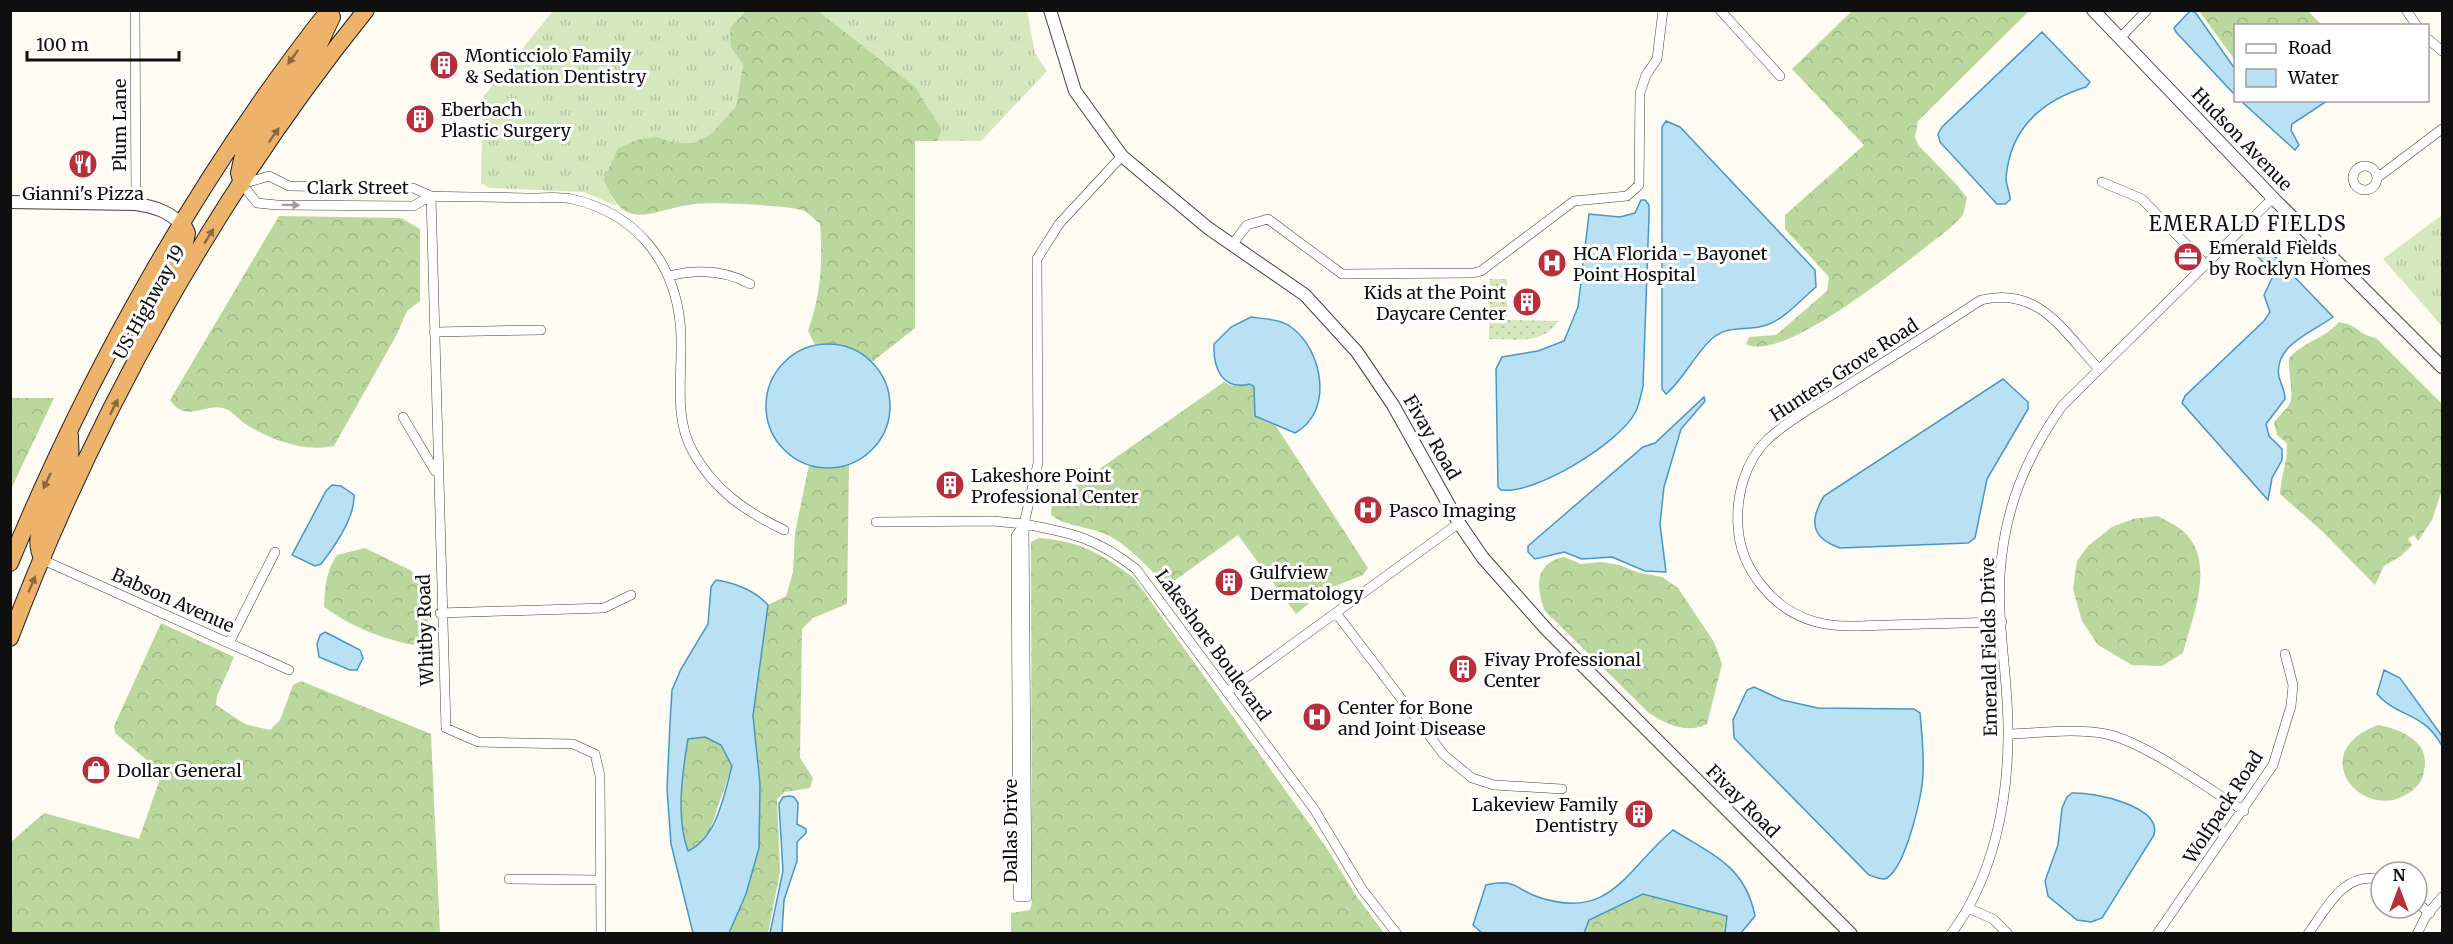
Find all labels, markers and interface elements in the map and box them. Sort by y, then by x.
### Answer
scale bar [27,24,178,62]
legend [2234,24,2429,102]
text: 100 m [36,33,89,56]
text: Road [2288,36,2332,59]
place label: Monticciolo Family & Sedation Dentistry [465,44,647,88]
building icon: Monticciolo Family & Sedation Dentistry [428,49,460,81]
one-way arrow [288,50,300,65]
text: Water [2287,66,2339,89]
street label: Plum Lane [108,79,131,171]
street label: Hudson Avenue [2187,83,2297,195]
place label: Eberbach Plastic Surgery [441,98,572,142]
building icon: Eberbach Plastic Surgery [404,103,436,135]
one-way arrow [268,127,279,143]
restaurant icon: Gianni's Pizza [67,148,99,180]
street label: Clark Street [307,176,409,199]
place label: Gianni's Pizza [22,182,144,205]
one-way arrow [281,200,300,210]
district label: EMERALD FIELDS [2149,211,2347,236]
one-way arrow [203,228,214,245]
place label: Emerald Fields by Rocklyn Homes [2208,236,2371,280]
street label: US Highway 19 [108,241,190,363]
office icon: Emerald Fields by Rocklyn Homes [2172,241,2204,273]
place label: HCA Florida - Bayonet Point Hospital [1573,242,1767,286]
hospital icon: HCA Florida - Bayonet Point Hospital [1536,247,1568,279]
place label: Kids at the Point Daycare Center [1364,281,1506,325]
building icon: Kids at the Point Daycare Center [1511,286,1543,318]
street label: Hunters Grove Road [1766,313,1923,427]
street label: Fivay Road [1398,390,1466,484]
one-way arrow [109,398,119,415]
place label: Lakeshore Point Professional Center [971,464,1139,508]
building icon: Lakeshore Point Professional Center [934,469,966,501]
one-way arrow [43,472,52,489]
hospital icon: Pasco Imaging [1352,494,1384,526]
place label: Pasco Imaging [1389,499,1516,522]
street label: Emerald Fields Drive [1976,557,2002,737]
place label: Gulfview Dermatology [1250,561,1364,605]
street label: Babson Avenue [108,563,238,637]
street label: Lakeshore Boulevard [1150,565,1276,725]
building icon: Gulfview Dermatology [1213,566,1245,598]
street label: Whitby Road [412,574,438,687]
one-way arrow [28,575,38,593]
place label: Fivay Professional Center [1484,648,1642,692]
building icon: Fivay Professional Center [1447,653,1479,685]
place label: Center for Bone and Joint Disease [1338,696,1486,740]
hospital icon: Center for Bone and Joint Disease [1301,701,1333,733]
street label: Wolfpack Road [2178,746,2268,868]
shop icon: Dollar General [80,754,112,786]
place label: Dollar General [117,759,242,782]
street label: Fivay Road [1702,760,1785,843]
street label: Dallas Drive [999,779,1022,883]
place label: Lakeview Family Dentistry [1472,793,1619,837]
building icon: Lakeview Family Dentistry [1623,798,1655,830]
north arrow [2369,860,2429,920]
text: N [2393,865,2406,885]

